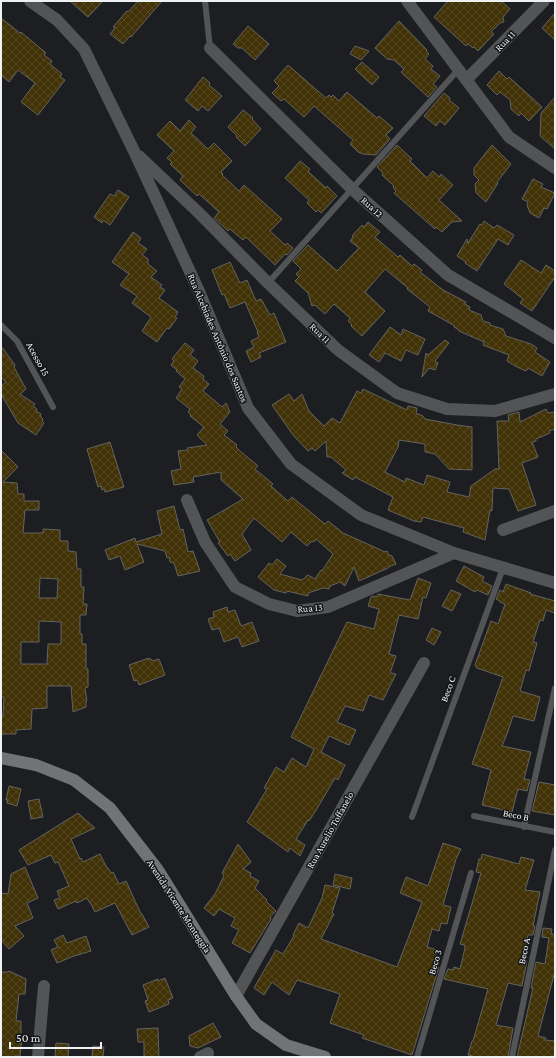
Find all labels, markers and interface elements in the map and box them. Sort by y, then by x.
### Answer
street label: Rua 11 [493,29,517,53]
street label: Rua 12 [359,194,385,220]
street label: Rua Alcebiades Antônio dos Santos [186,272,250,404]
street label: Rua 11 [308,321,332,345]
street label: Acesso 15 [24,340,52,378]
street label: Rua 13 [297,601,323,615]
street label: Beco C [438,674,458,703]
street label: Rua Aurelio Toffanelo [304,790,356,870]
street label: Beco B [502,807,530,823]
street label: Avenida Vicente Monteggia [145,857,213,955]
street label: Beco A [516,937,532,965]
street label: Beco 3 [426,948,444,976]
scale bar [10,1024,101,1050]
text: 50 m [16,1031,41,1045]

